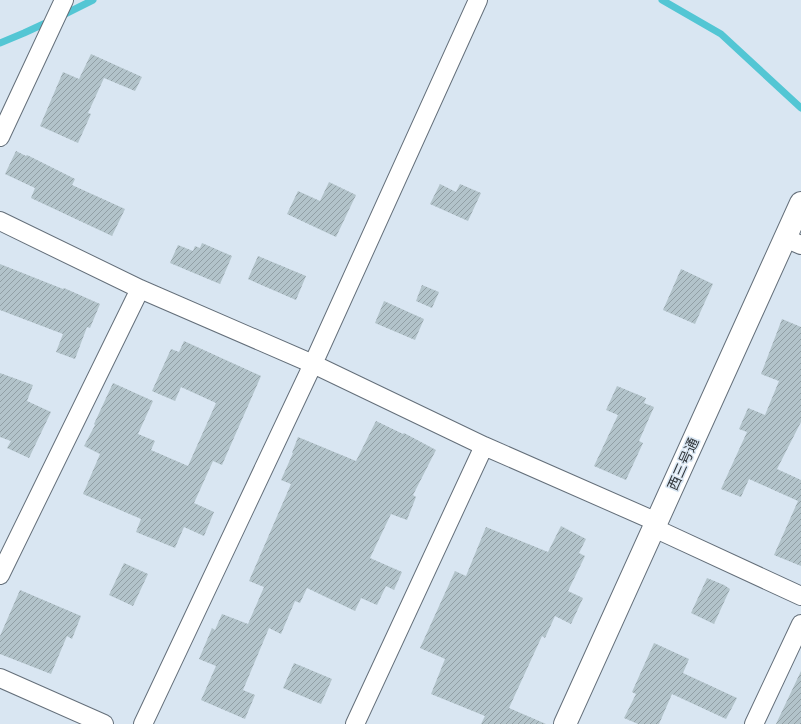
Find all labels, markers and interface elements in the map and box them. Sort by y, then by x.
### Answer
street label: 西三号通 [664,435,702,493]

